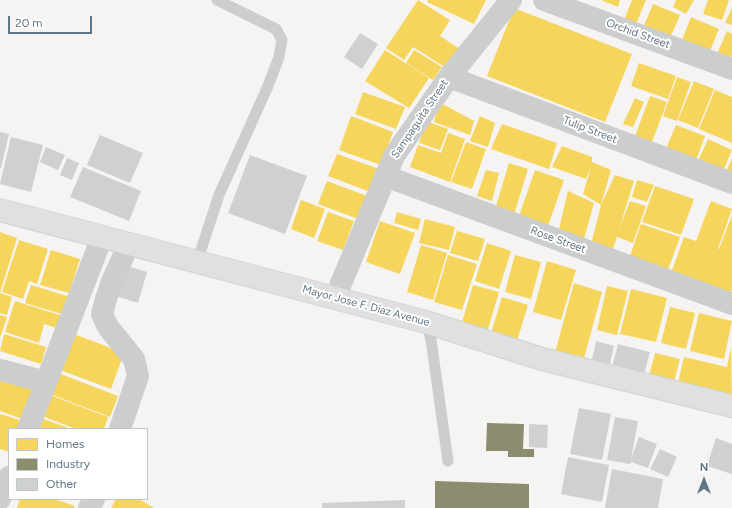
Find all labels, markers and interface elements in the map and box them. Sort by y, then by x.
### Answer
scale bar [10,8,94,34]
text: 20 m [15,16,43,30]
street label: Orchid Street [604,16,672,52]
street label: Sampaguita Street [389,77,451,161]
street label: Tulip Street [561,114,619,146]
street label: Rose Street [529,224,587,256]
street label: Mayor Jose F. Diaz Avenue [301,283,431,329]
legend [8,428,148,500]
text: Homes [46,437,84,451]
text: Industry [46,457,90,471]
north arrow [684,460,724,500]
text: N [700,461,708,474]
text: Other [46,477,77,491]

